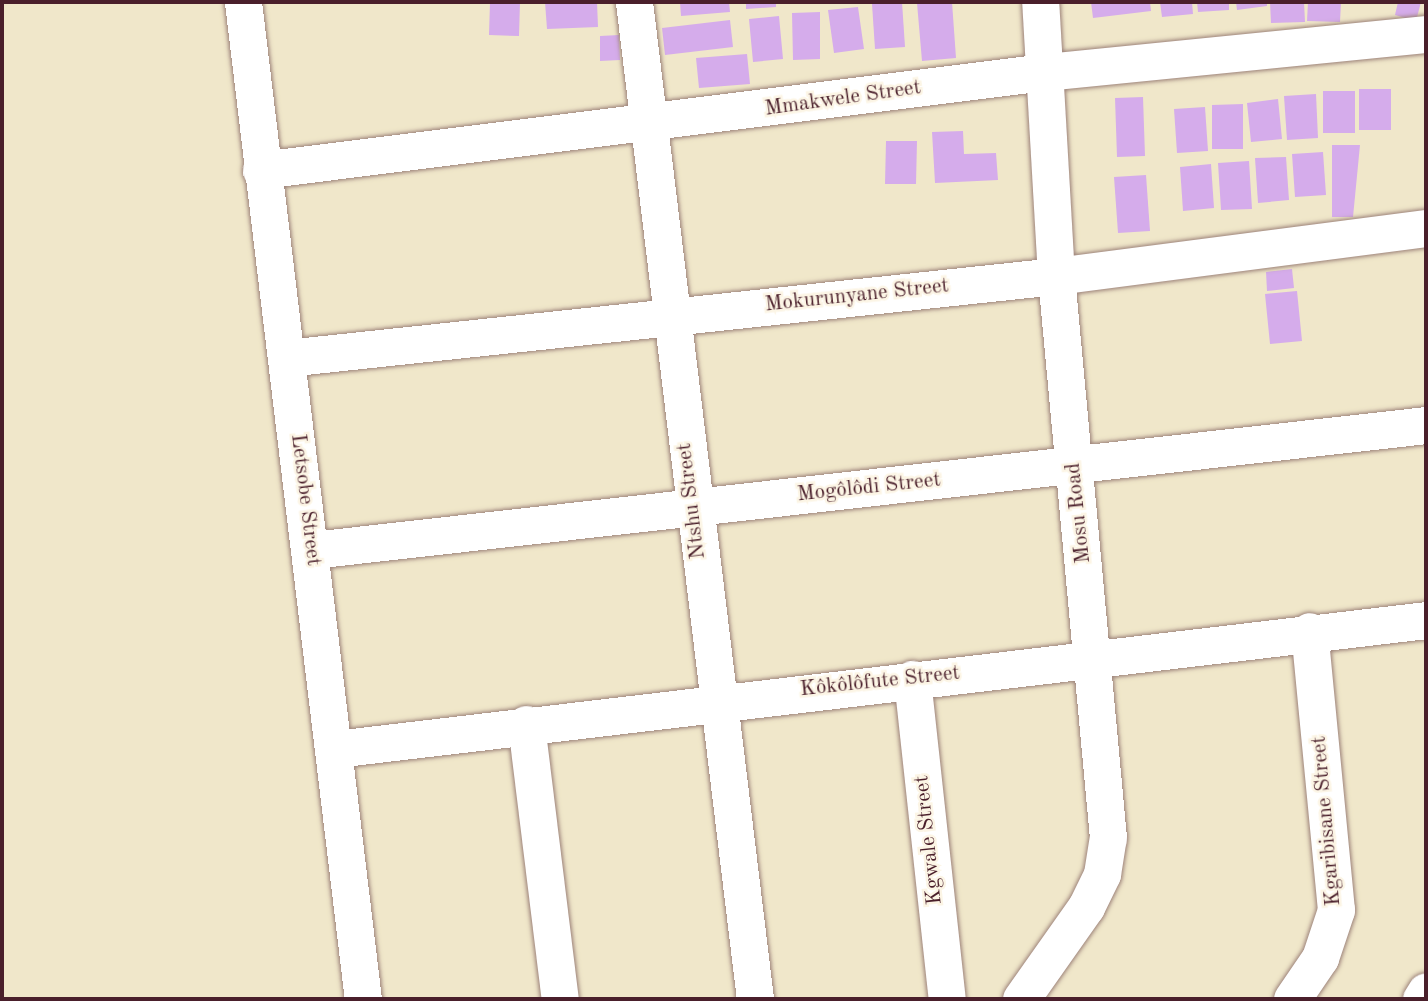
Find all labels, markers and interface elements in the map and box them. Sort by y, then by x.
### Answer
street label: Mmakwele Street [763,76,923,122]
street label: Mokurunyane Street [764,274,950,318]
street label: Letsobe Street [284,433,326,567]
street label: Ntshu Street [672,441,712,561]
street label: Mosu Road [1061,461,1097,565]
street label: Mogôlôdi Street [796,468,942,508]
street label: Kôkôlôfute Street [799,661,961,703]
street label: Kgaribisane Street [1307,735,1347,907]
street label: Kgwale Street [910,774,948,906]

